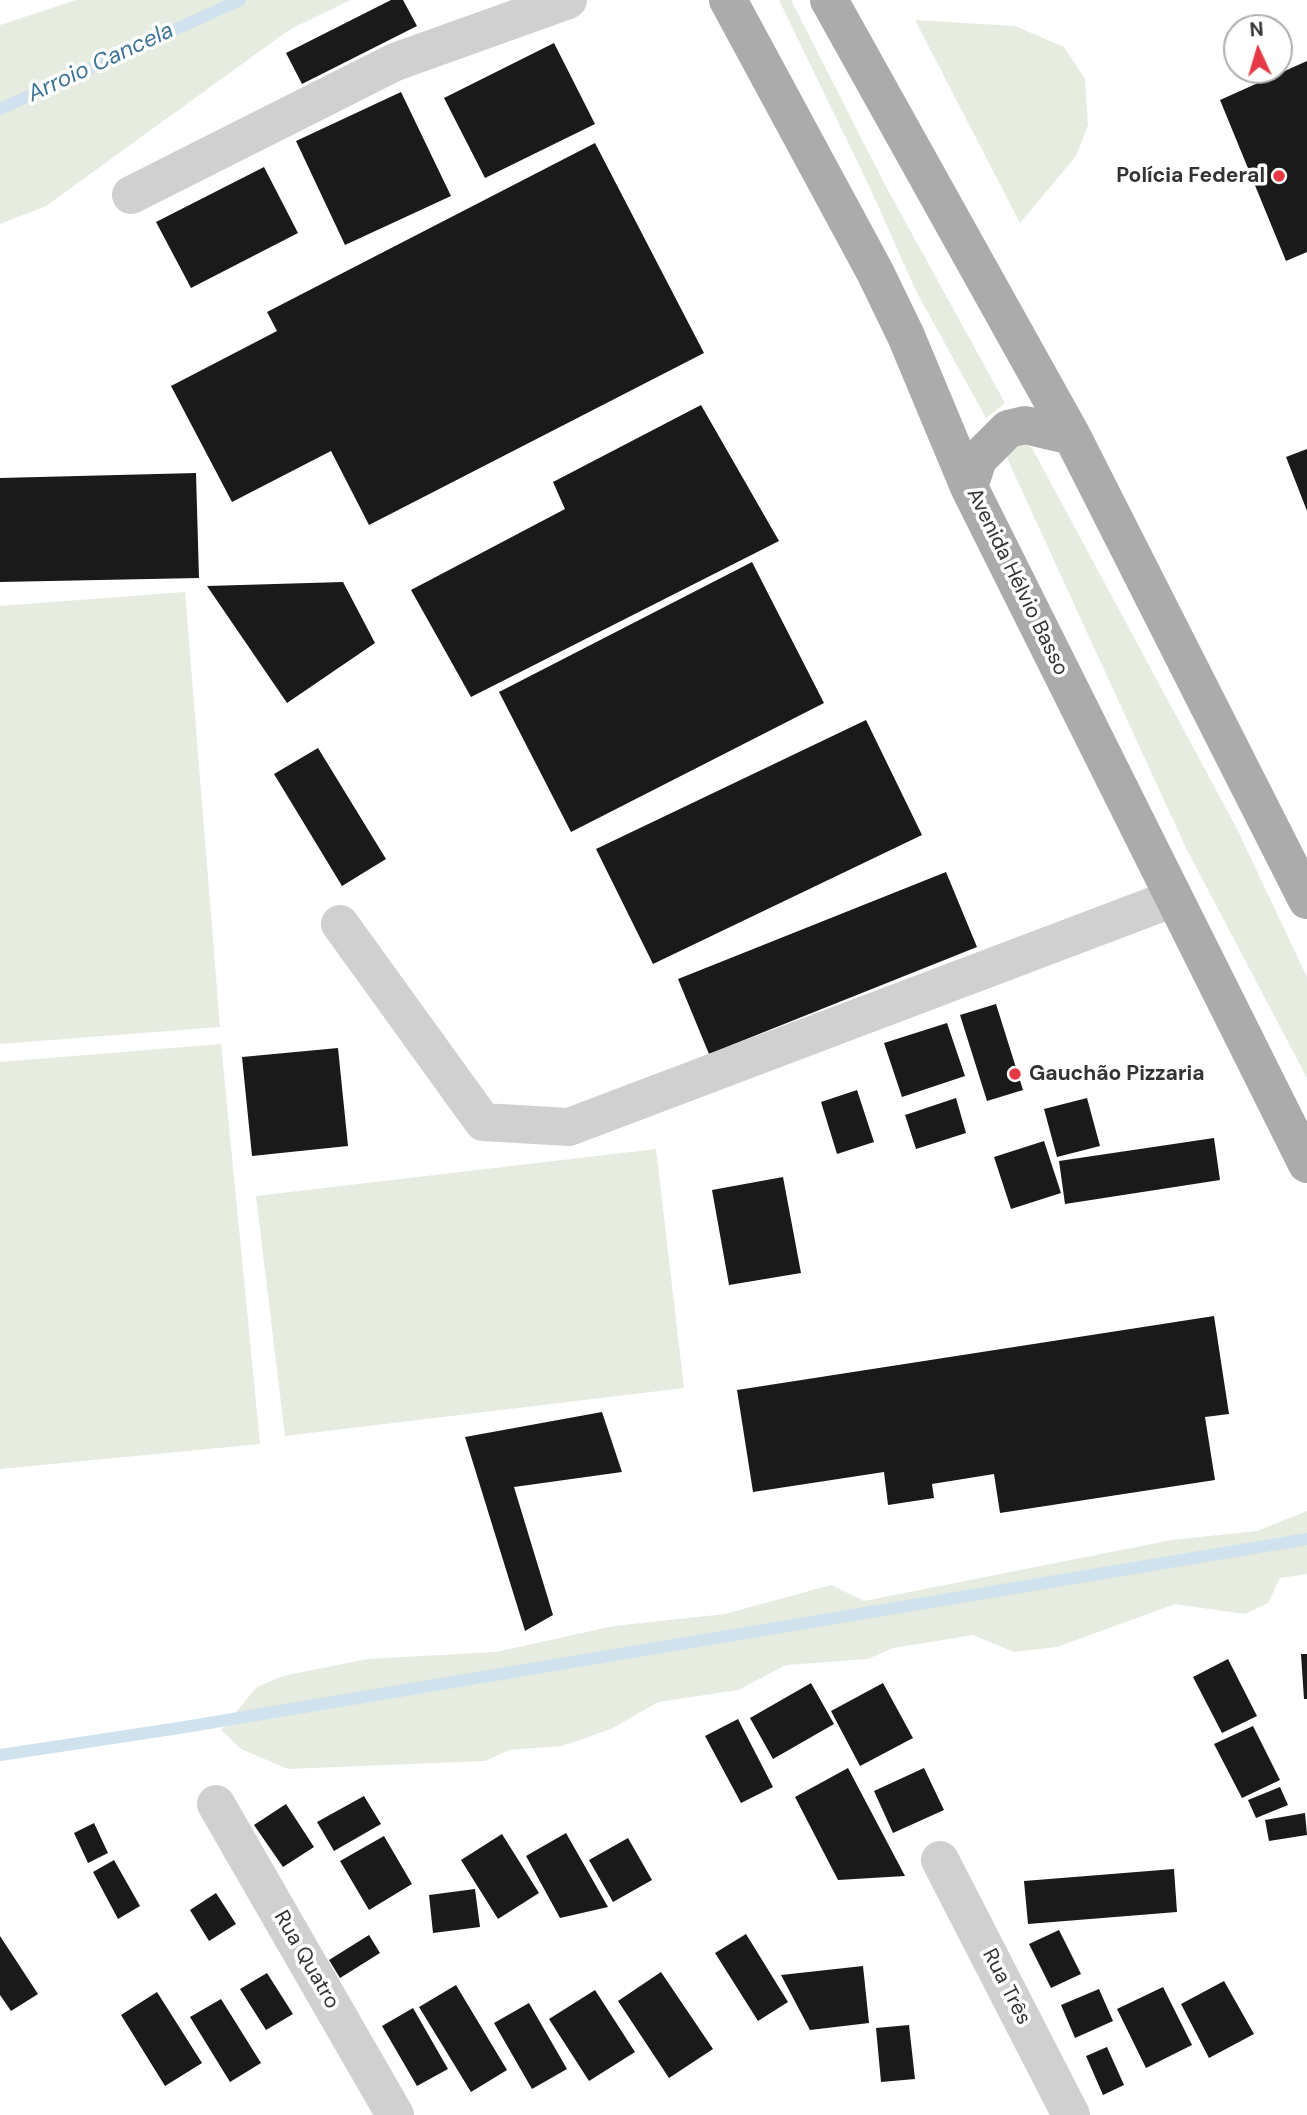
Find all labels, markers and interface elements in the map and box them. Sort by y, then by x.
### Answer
north arrow [1223,14,1293,84]
water label: Arroio Cancela [24,17,178,109]
text: N [1249,17,1264,43]
place label: Polícia Federal [1116,163,1265,189]
marker: Polícia Federal [1271,168,1287,184]
street label: Avenida Hélvio Basso [961,484,1073,680]
place label: Gauchão Pizzaria [1029,1061,1205,1087]
marker: Gauchão Pizzaria [1007,1066,1023,1082]
street label: Rua Quatro [268,1907,344,2013]
street label: Rua Três [976,1945,1036,2029]

